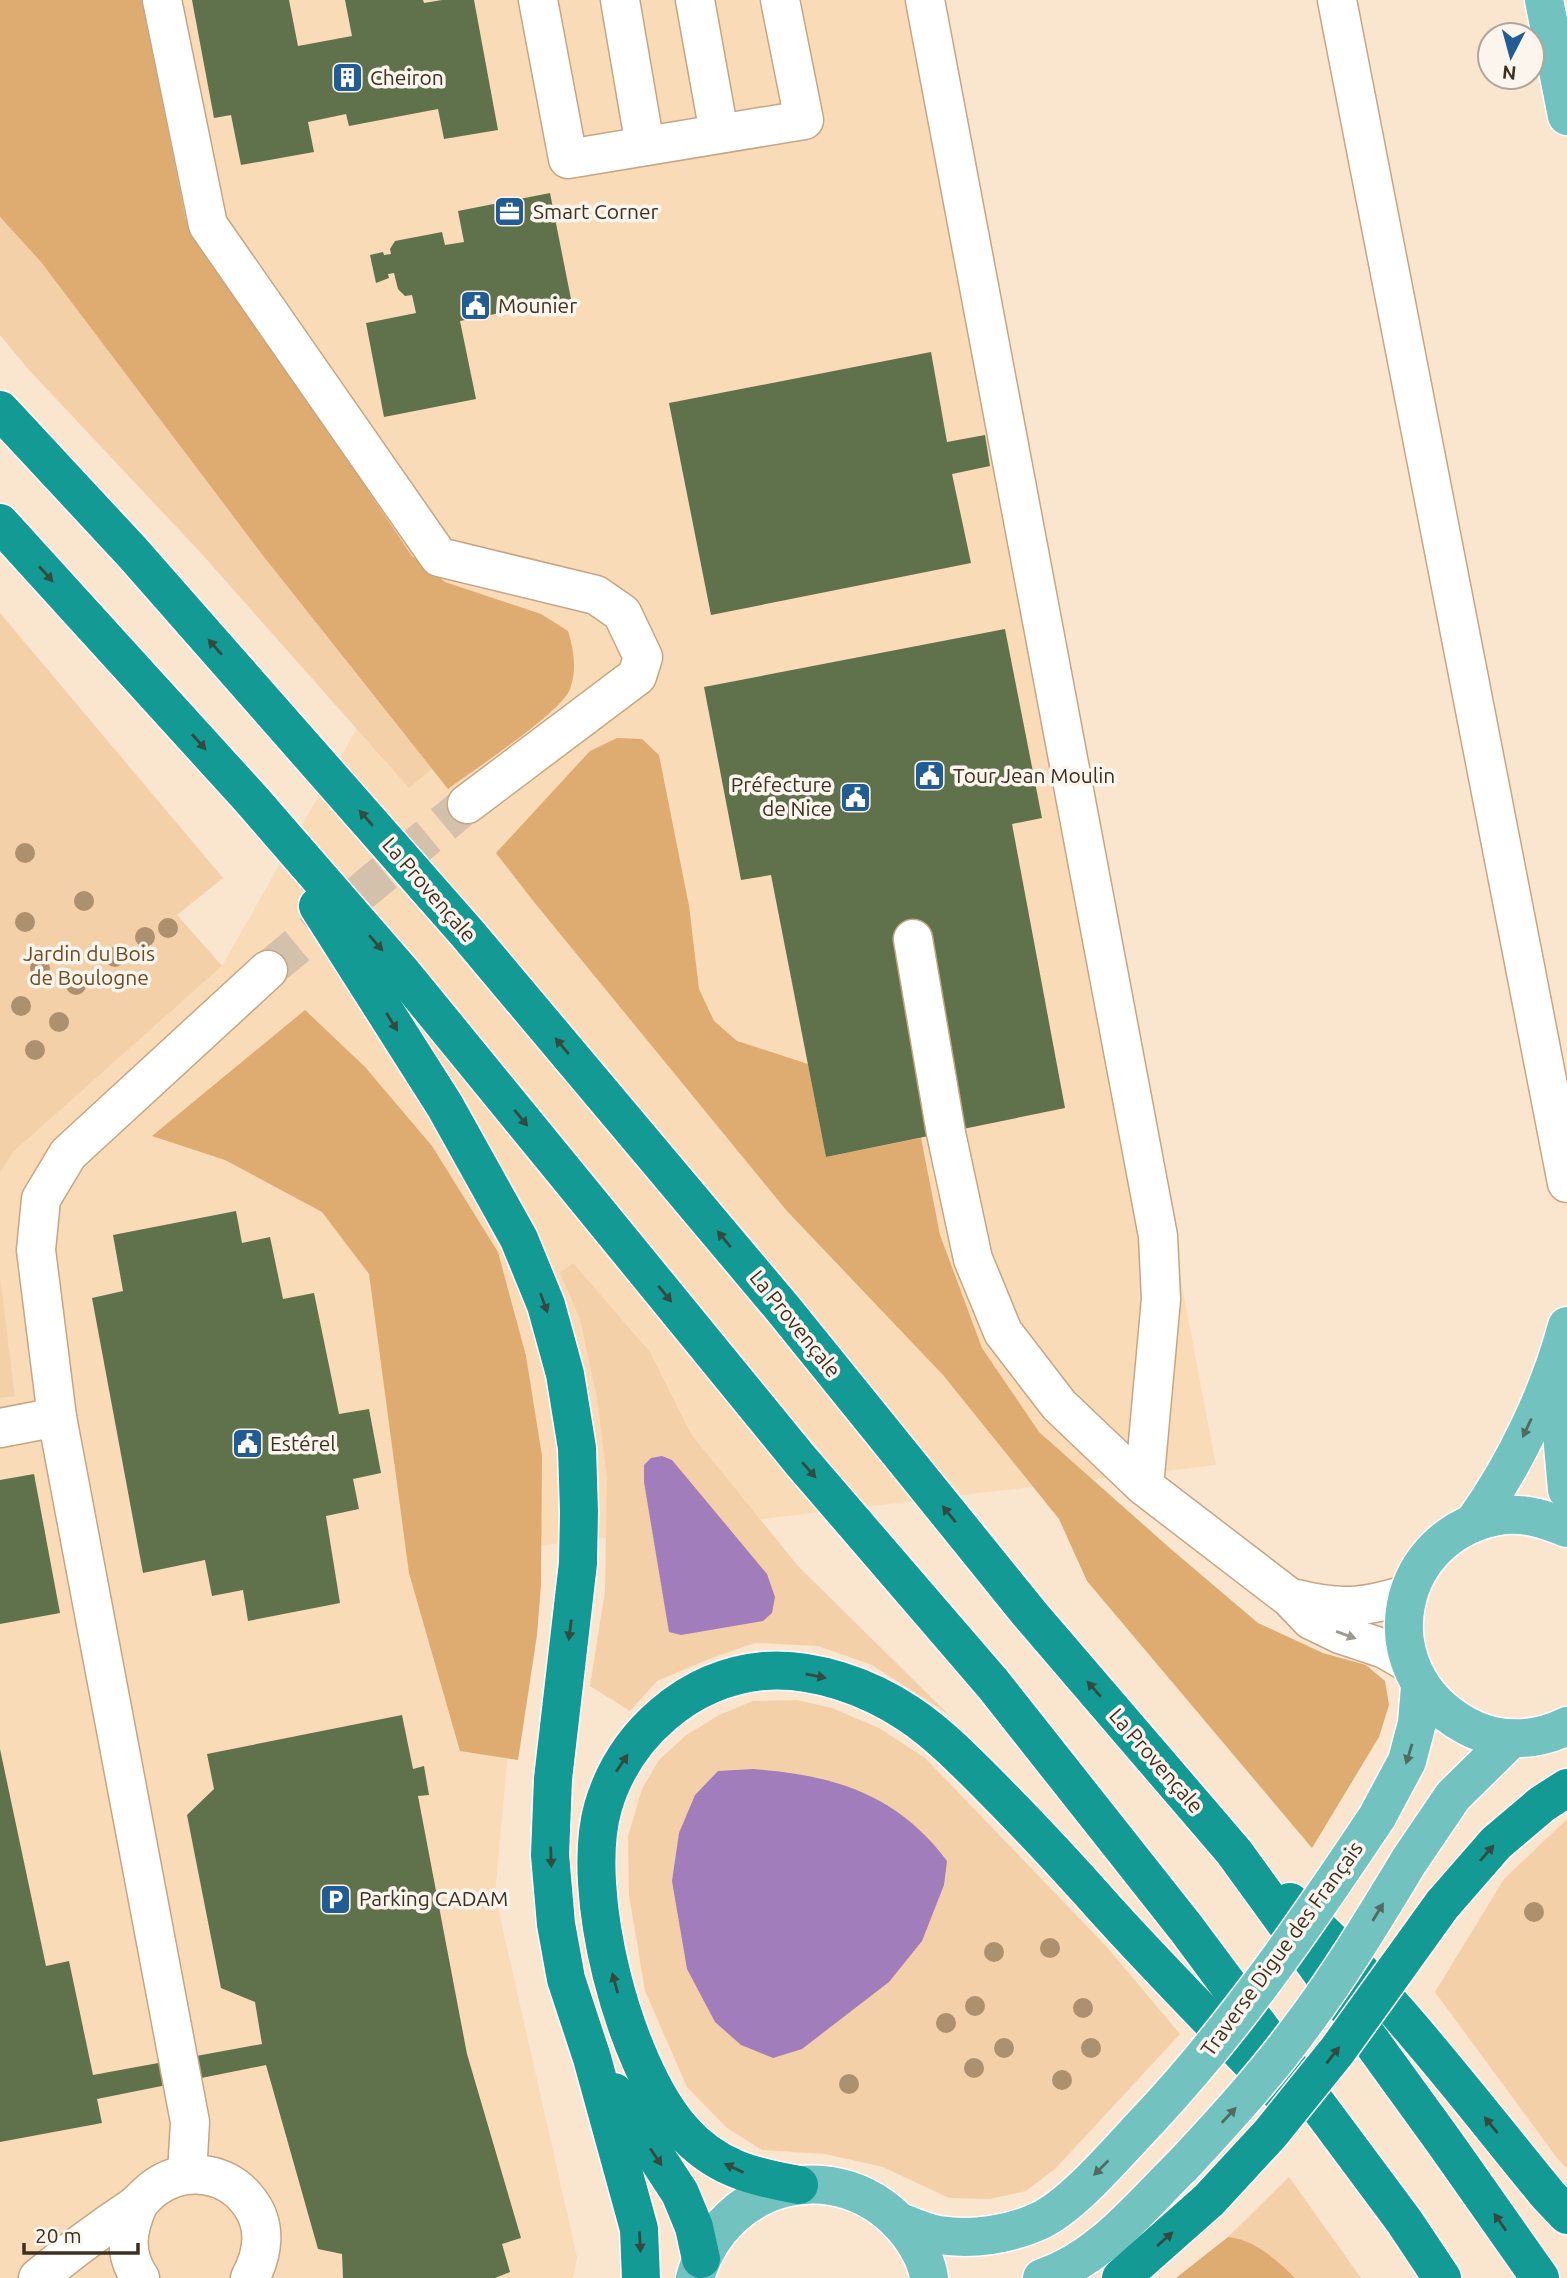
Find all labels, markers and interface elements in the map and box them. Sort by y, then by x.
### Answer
north arrow [1476,21,1546,91]
building icon: Cheiron [330,61,364,95]
text: N [1501,61,1517,85]
place label: Cheiron [370,65,444,89]
office icon: Smart Corner [493,195,527,229]
place label: Smart Corner [533,199,659,223]
public building icon: Mounier [458,289,492,323]
place label: Mounier [498,293,577,317]
one-way arrow [38,565,54,583]
one-way arrow [208,639,224,656]
one-way arrow [191,733,207,751]
public building icon: Tour Jean Moulin [913,759,947,793]
place label: Tour Jean Moulin [953,763,1115,787]
place label: Préfecture de Nice [731,772,832,820]
public building icon: Préfecture de Nice [838,780,872,814]
one-way arrow [358,809,374,827]
street label: La Provençale [378,832,482,946]
one-way arrow [368,934,384,952]
park label: Jardin du Bois de Boulogne [23,941,155,989]
one-way arrow [385,1013,398,1032]
one-way arrow [555,1037,570,1054]
one-way arrow [513,1109,529,1127]
one-way arrow [717,1230,732,1247]
street label: La Provençale [745,1265,846,1382]
one-way arrow [657,1286,672,1303]
one-way arrow [539,1292,550,1313]
one-way arrow [1521,1418,1532,1439]
public building icon: Estérel [230,1427,264,1461]
place label: Estérel [270,1431,336,1455]
one-way arrow [801,1461,817,1479]
one-way arrow [941,1505,956,1523]
one-way arrow [564,1620,575,1642]
one-way arrow [1335,1630,1356,1641]
one-way arrow [805,1670,827,1681]
one-way arrow [1087,1680,1102,1697]
street label: La Provençale [1105,1703,1209,1817]
one-way arrow [1403,1743,1413,1764]
one-way arrow [615,1754,629,1772]
street label: Traverse Digue des Français [1195,1836,1367,2060]
one-way arrow [1479,1845,1494,1862]
one-way arrow [546,1846,557,1868]
parking icon: Parking CADAM [319,1882,353,1916]
place label: Parking CADAM [359,1886,508,1910]
one-way arrow [1371,1903,1384,1922]
one-way arrow [609,1972,620,1994]
one-way arrow [1326,2047,1341,2065]
one-way arrow [1221,2107,1237,2124]
one-way arrow [1484,2117,1499,2134]
one-way arrow [649,2147,662,2167]
one-way arrow [1094,2159,1110,2176]
one-way arrow [724,2162,744,2174]
scale bar [24,2212,138,2256]
one-way arrow [1493,2213,1507,2231]
text: 20 m [35,2223,82,2247]
one-way arrow [1156,2231,1174,2247]
one-way arrow [635,2232,646,2254]

